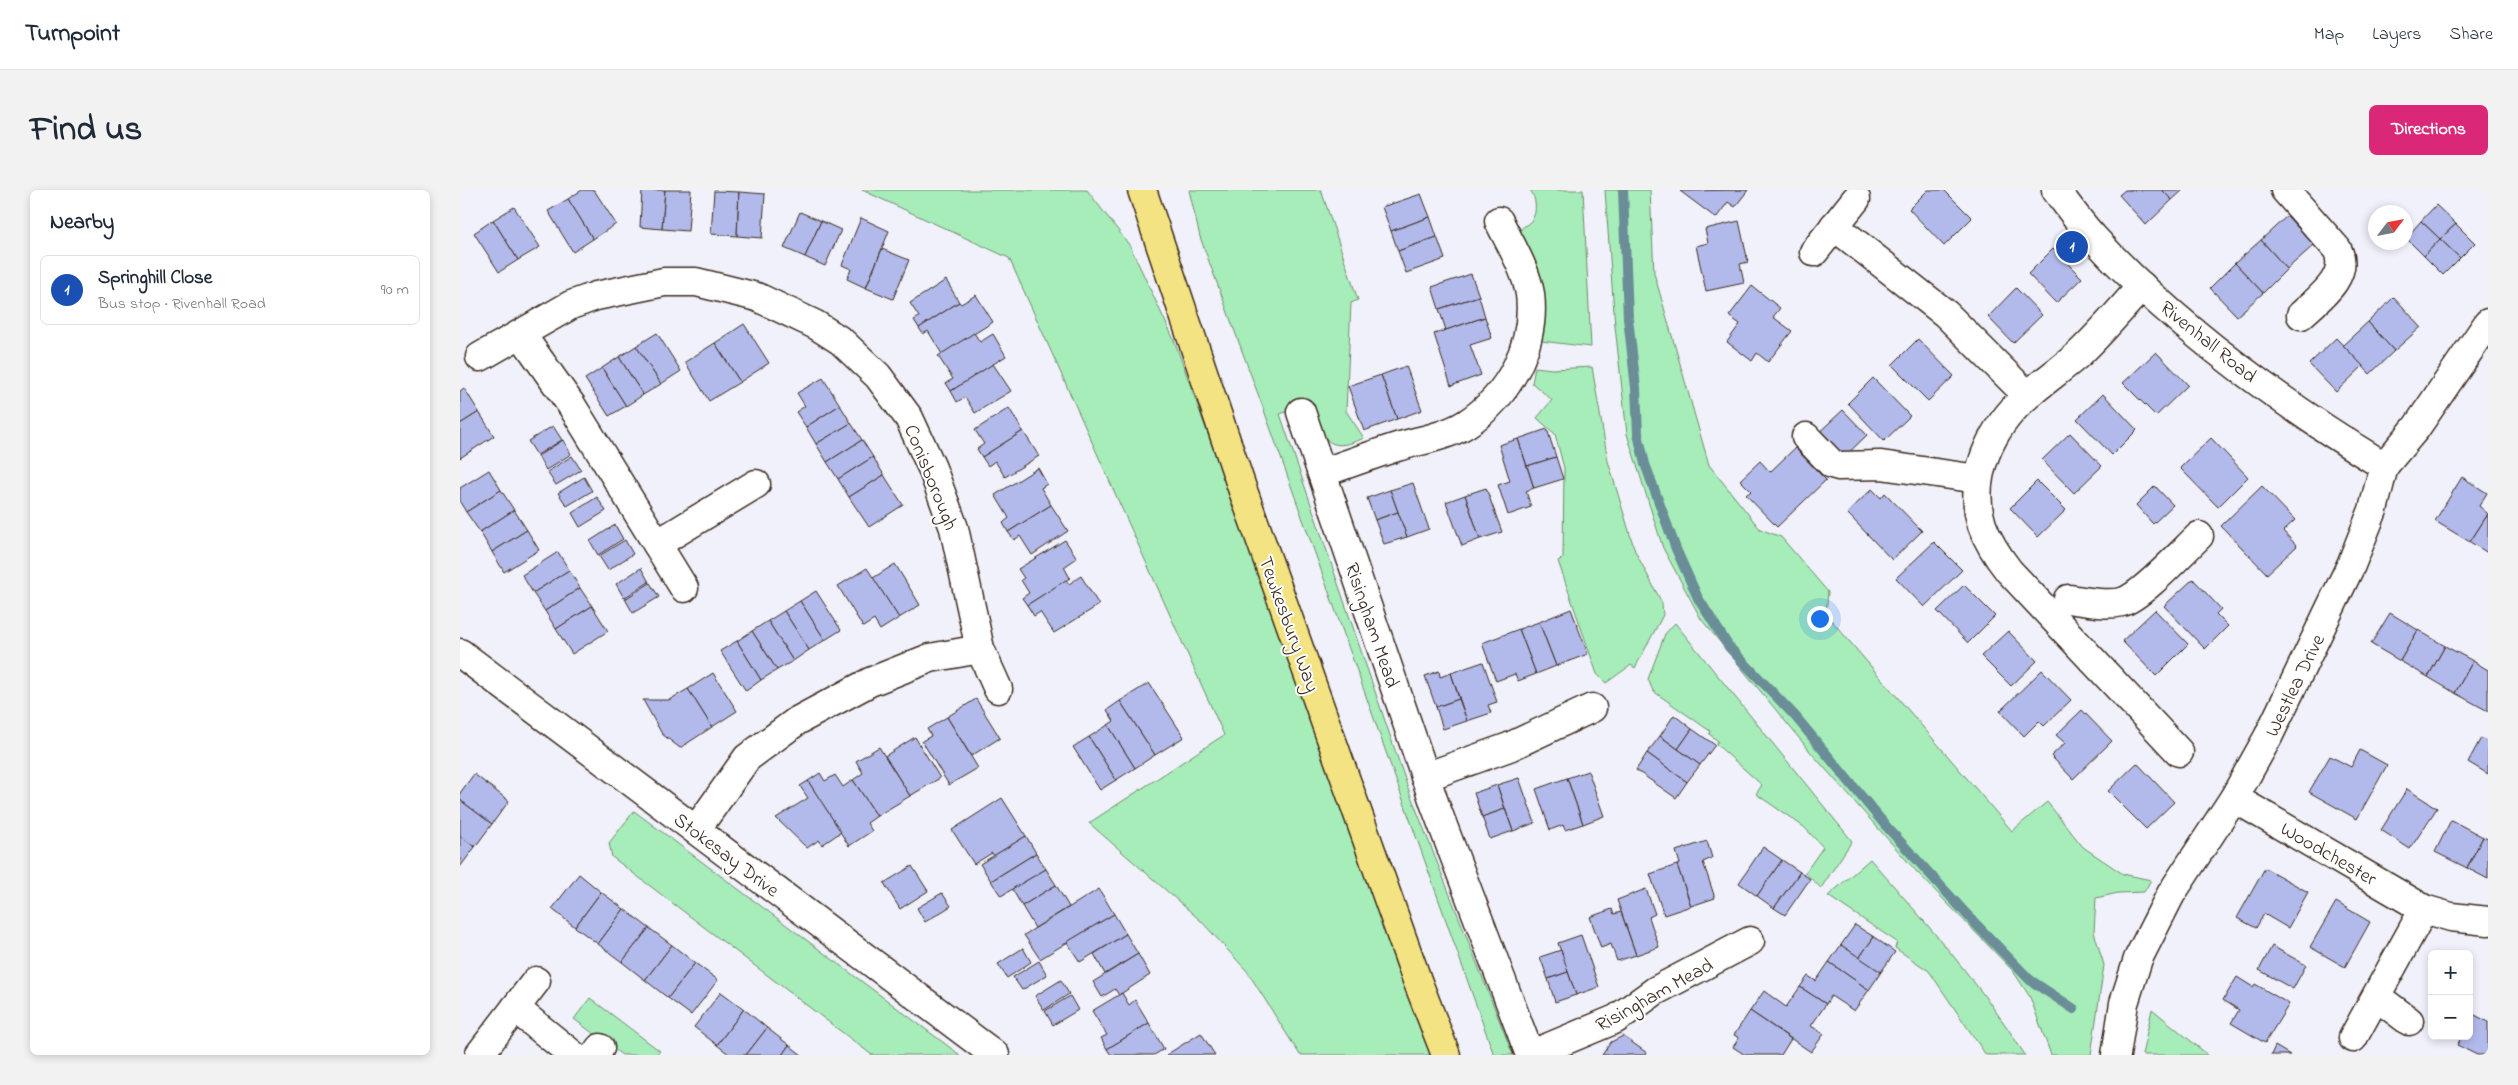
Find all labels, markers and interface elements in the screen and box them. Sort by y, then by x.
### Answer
text: Turnpoint [25,17,120,52]
text: Map [2314,22,2344,48]
text: Layers [2372,22,2422,48]
text: Share [2450,22,2493,48]
text: Find us [30,105,142,156]
button: Directions [2369,105,2488,155]
north arrow [2368,205,2413,250]
text: Nearby [50,208,114,238]
pin: 1 [2056,228,2088,266]
text: Springhill Close [98,265,212,292]
text: 1 [64,278,70,302]
text: 90 m [381,278,409,302]
text: Bus stop · Rivenhall Road [98,292,266,316]
street label: Rivenhall Road [2153,295,2262,391]
street label: Conisborough [894,421,964,536]
street label: Tewkesbury Way [1250,553,1326,697]
street label: Risingham Mead [1335,559,1406,693]
your location [1807,606,1833,632]
street label: Westlea Drive [2259,630,2334,742]
street label: Stokesay Drive [666,807,785,905]
street label: Woodchester [2274,816,2382,895]
map controls [2428,950,2473,1040]
button: + [2428,950,2473,995]
street label: Risingham Mead [1591,952,1720,1041]
button: − [2428,995,2473,1040]

